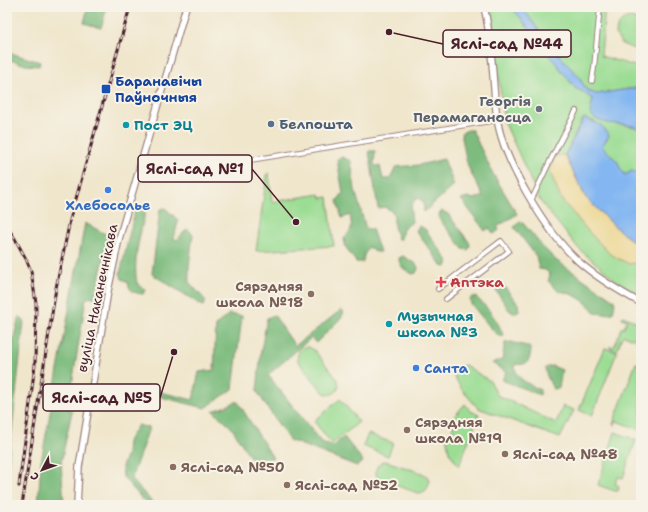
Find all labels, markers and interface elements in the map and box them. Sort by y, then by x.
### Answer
callout: Яслі-сад №44 [443,30,571,57]
text: Яслі-сад №44 [451,34,563,54]
place label: Баранавічы Паўночныя [115,72,202,106]
marker: Баранавічы Паўночныя [100,83,112,95]
place label: Георгія Перамаганосца [413,92,531,126]
marker: Георгія Перамаганосца [534,104,544,114]
place label: Белпошта [279,115,353,133]
place label: Пост ЭЦ [134,116,193,134]
marker: Белпошта [266,119,276,129]
marker: Пост ЭЦ [121,120,131,130]
callout: Яслі-сад №1 [138,155,252,182]
text: Яслі-сад №1 [146,159,244,179]
marker: Хлебосолье [103,185,113,195]
place label: Хлебосолье [65,196,151,214]
street label: вуліца Наканечнікава [72,222,122,374]
place label: Аптэка [450,273,504,291]
marker: Аптэка [435,276,447,288]
place label: Сярэдняя школа №18 [216,277,303,311]
marker: Сярэдняя школа №18 [306,289,316,299]
place label: Музычная школа №3 [397,307,478,341]
marker: Музычная школа №3 [384,319,394,329]
place label: Санта [424,359,469,377]
marker: Санта [411,363,421,373]
callout: Яслі-сад №5 [43,384,160,411]
text: Яслі-сад №5 [52,388,152,408]
place label: Сярэдняя школа №19 [415,413,502,447]
marker: Сярэдняя школа №19 [402,425,412,435]
place label: Яслі-сад №48 [513,445,618,463]
marker: Яслі-сад №48 [500,449,510,459]
north arrow [22,450,62,490]
place label: Яслі-сад №50 [181,458,285,476]
marker: Яслі-сад №50 [168,462,178,472]
text: С [27,469,43,484]
place label: Яслі-сад №52 [295,476,398,494]
marker: Яслі-сад №52 [282,480,292,490]

